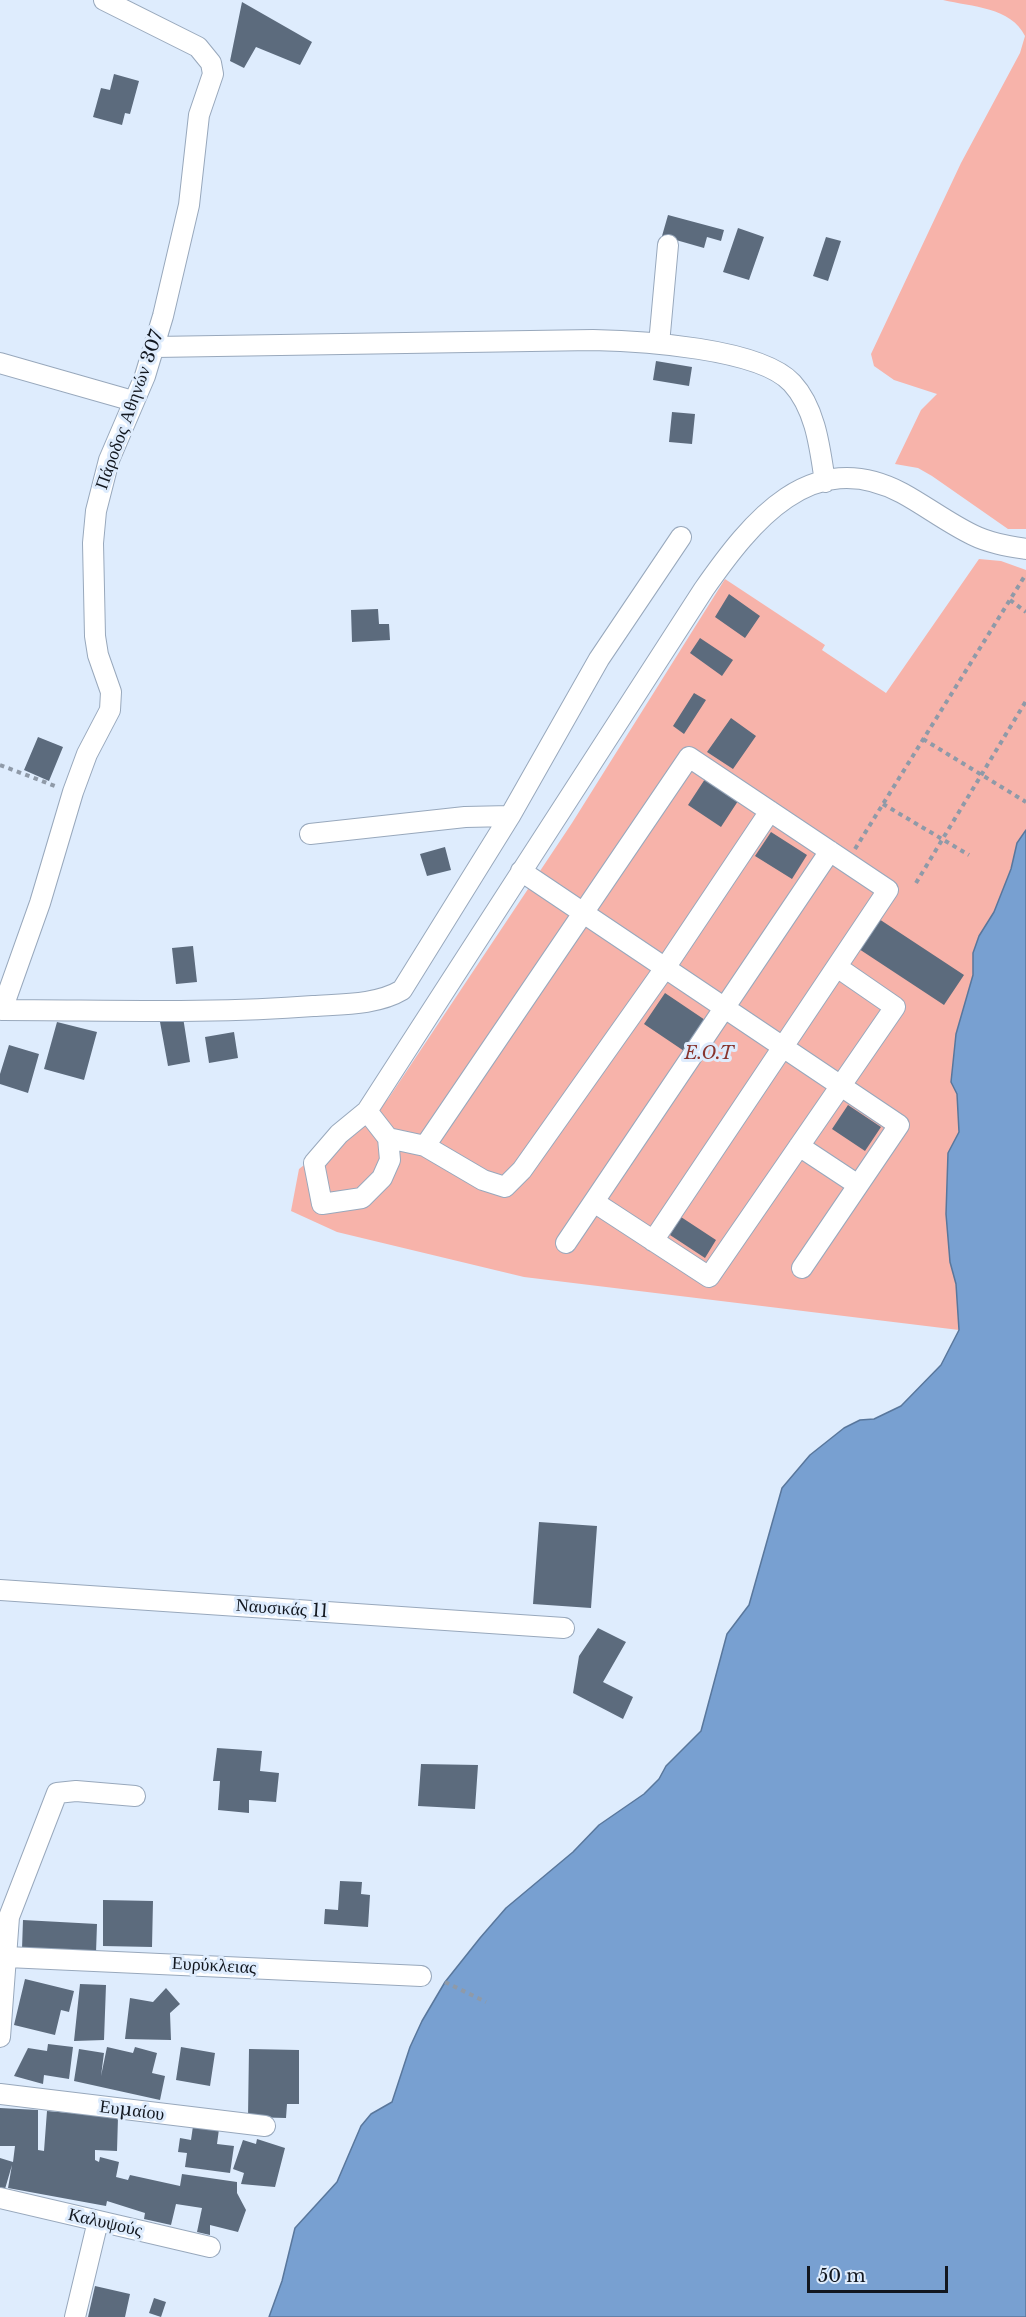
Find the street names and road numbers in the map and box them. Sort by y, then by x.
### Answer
street label: Πάροδος Αθηνών 307 [91,328,169,492]
street label: Ναυσικάς 11 [235,1595,329,1623]
street label: Ευρύκλειας [171,1953,257,1979]
street label: Ευμαίου [98,2096,166,2126]
street label: Καλυψούς [66,2204,144,2242]

